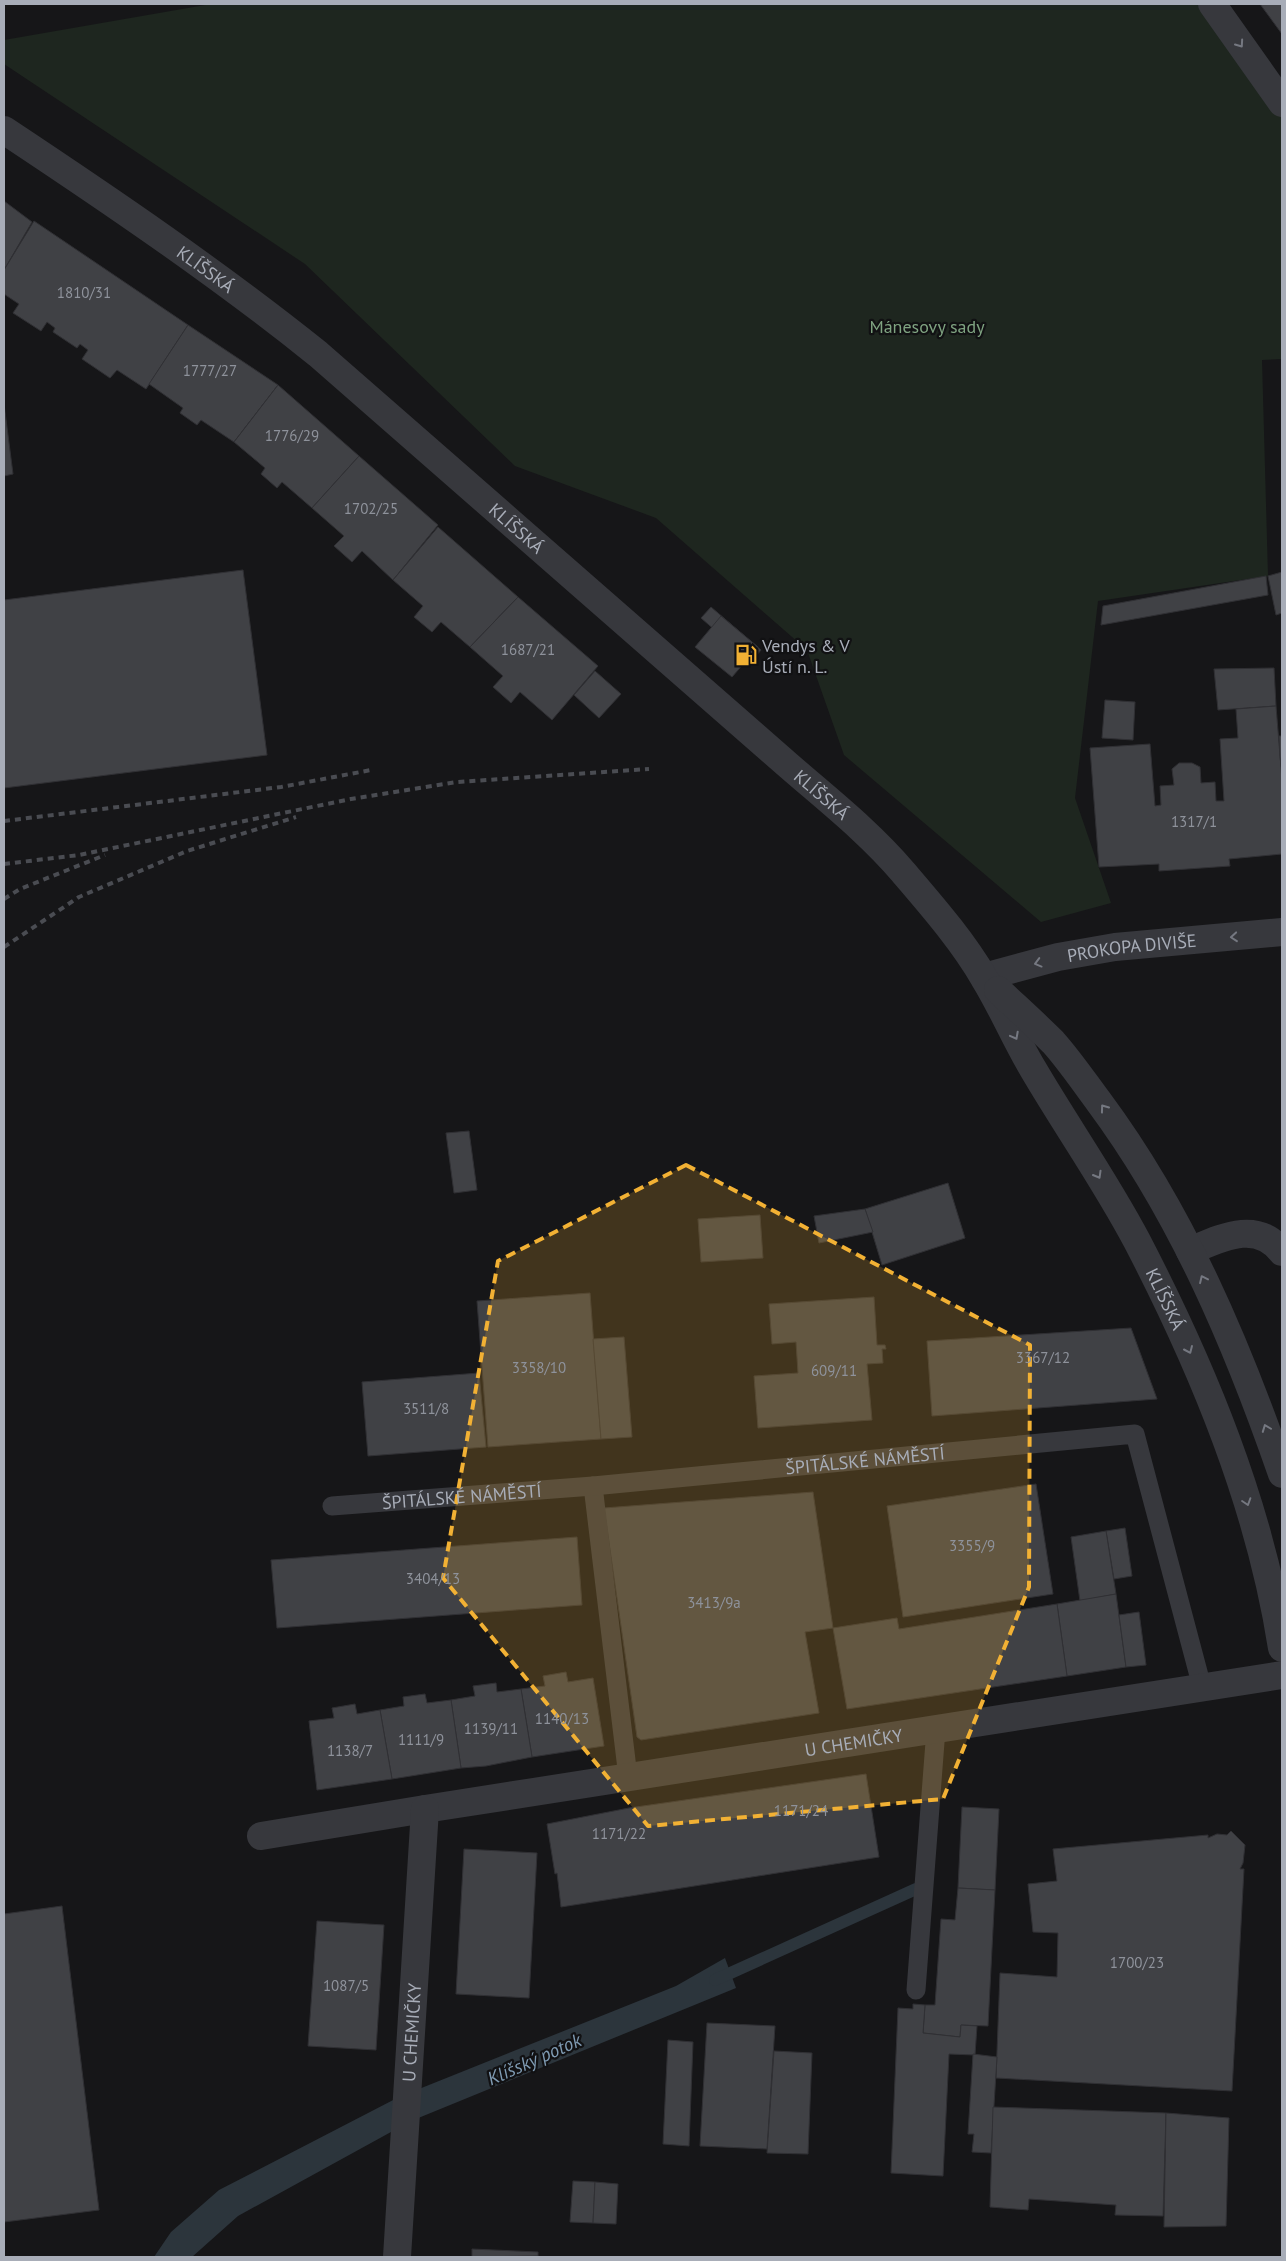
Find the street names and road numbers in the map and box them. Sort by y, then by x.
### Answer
street label: KLÍŠSKÁ [173,240,240,298]
street label: KLÍŠSKÁ [485,498,549,558]
street label: KLÍŠSKÁ [789,764,855,825]
street label: PROKOPA DIVIŠE [1065,928,1197,967]
street label: KLÍŠSKÁ [1141,1264,1191,1334]
street label: ŠPITÁLSKÉ NÁMĚSTÍ [784,1441,946,1479]
street label: ŠPITÁLSKÉ NÁMĚSTÍ [381,1478,543,1514]
street label: U CHEMIČKY [803,1723,904,1761]
street label: U CHEMIČKY [396,1982,426,2083]

